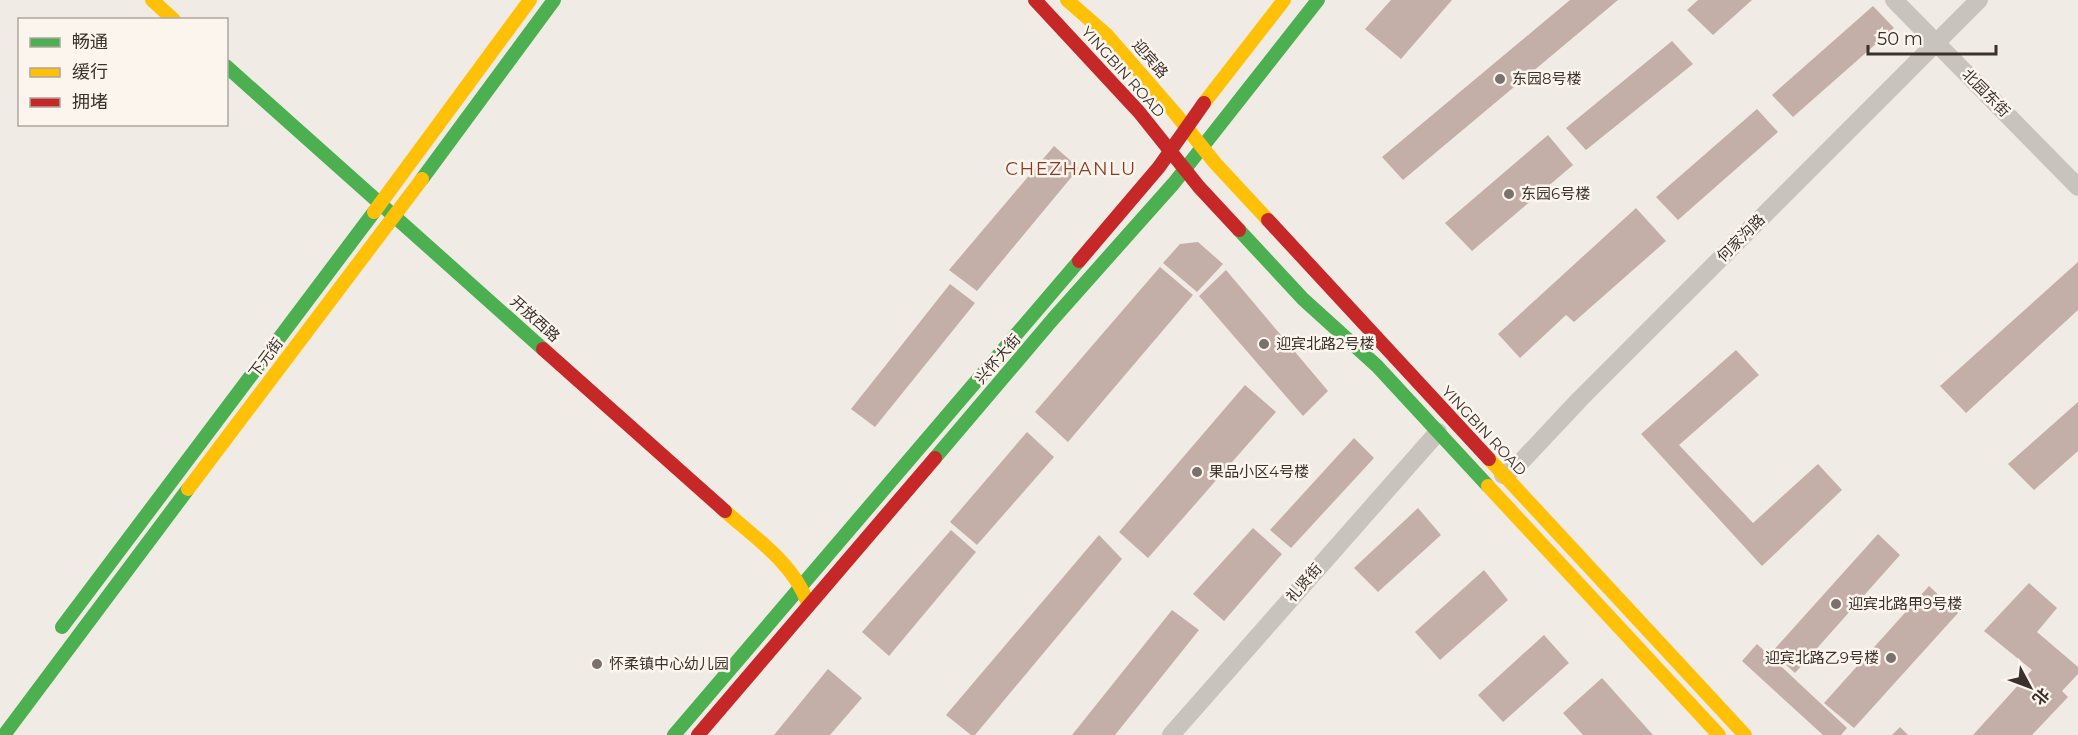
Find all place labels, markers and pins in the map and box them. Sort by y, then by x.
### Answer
place label: 东园8号楼 [1512,69,1582,88]
marker: 东园8号楼 [1493,72,1507,86]
place label: 东园6号楼 [1521,184,1590,203]
marker: 东园6号楼 [1502,187,1516,201]
place label: 迎宾北路2号楼 [1276,334,1375,353]
marker: 迎宾北路2号楼 [1257,337,1271,351]
place label: 果品小区4号楼 [1209,462,1309,481]
marker: 果品小区4号楼 [1190,465,1204,479]
place label: 迎宾北路甲9号楼 [1848,594,1962,613]
marker: 迎宾北路甲9号楼 [1829,597,1843,611]
place label: 迎宾北路乙9号楼 [1765,648,1879,667]
marker: 迎宾北路乙9号楼 [1884,651,1898,665]
place label: 怀柔镇中心幼儿园 [609,654,729,673]
marker: 怀柔镇中心幼儿园 [590,657,604,671]

